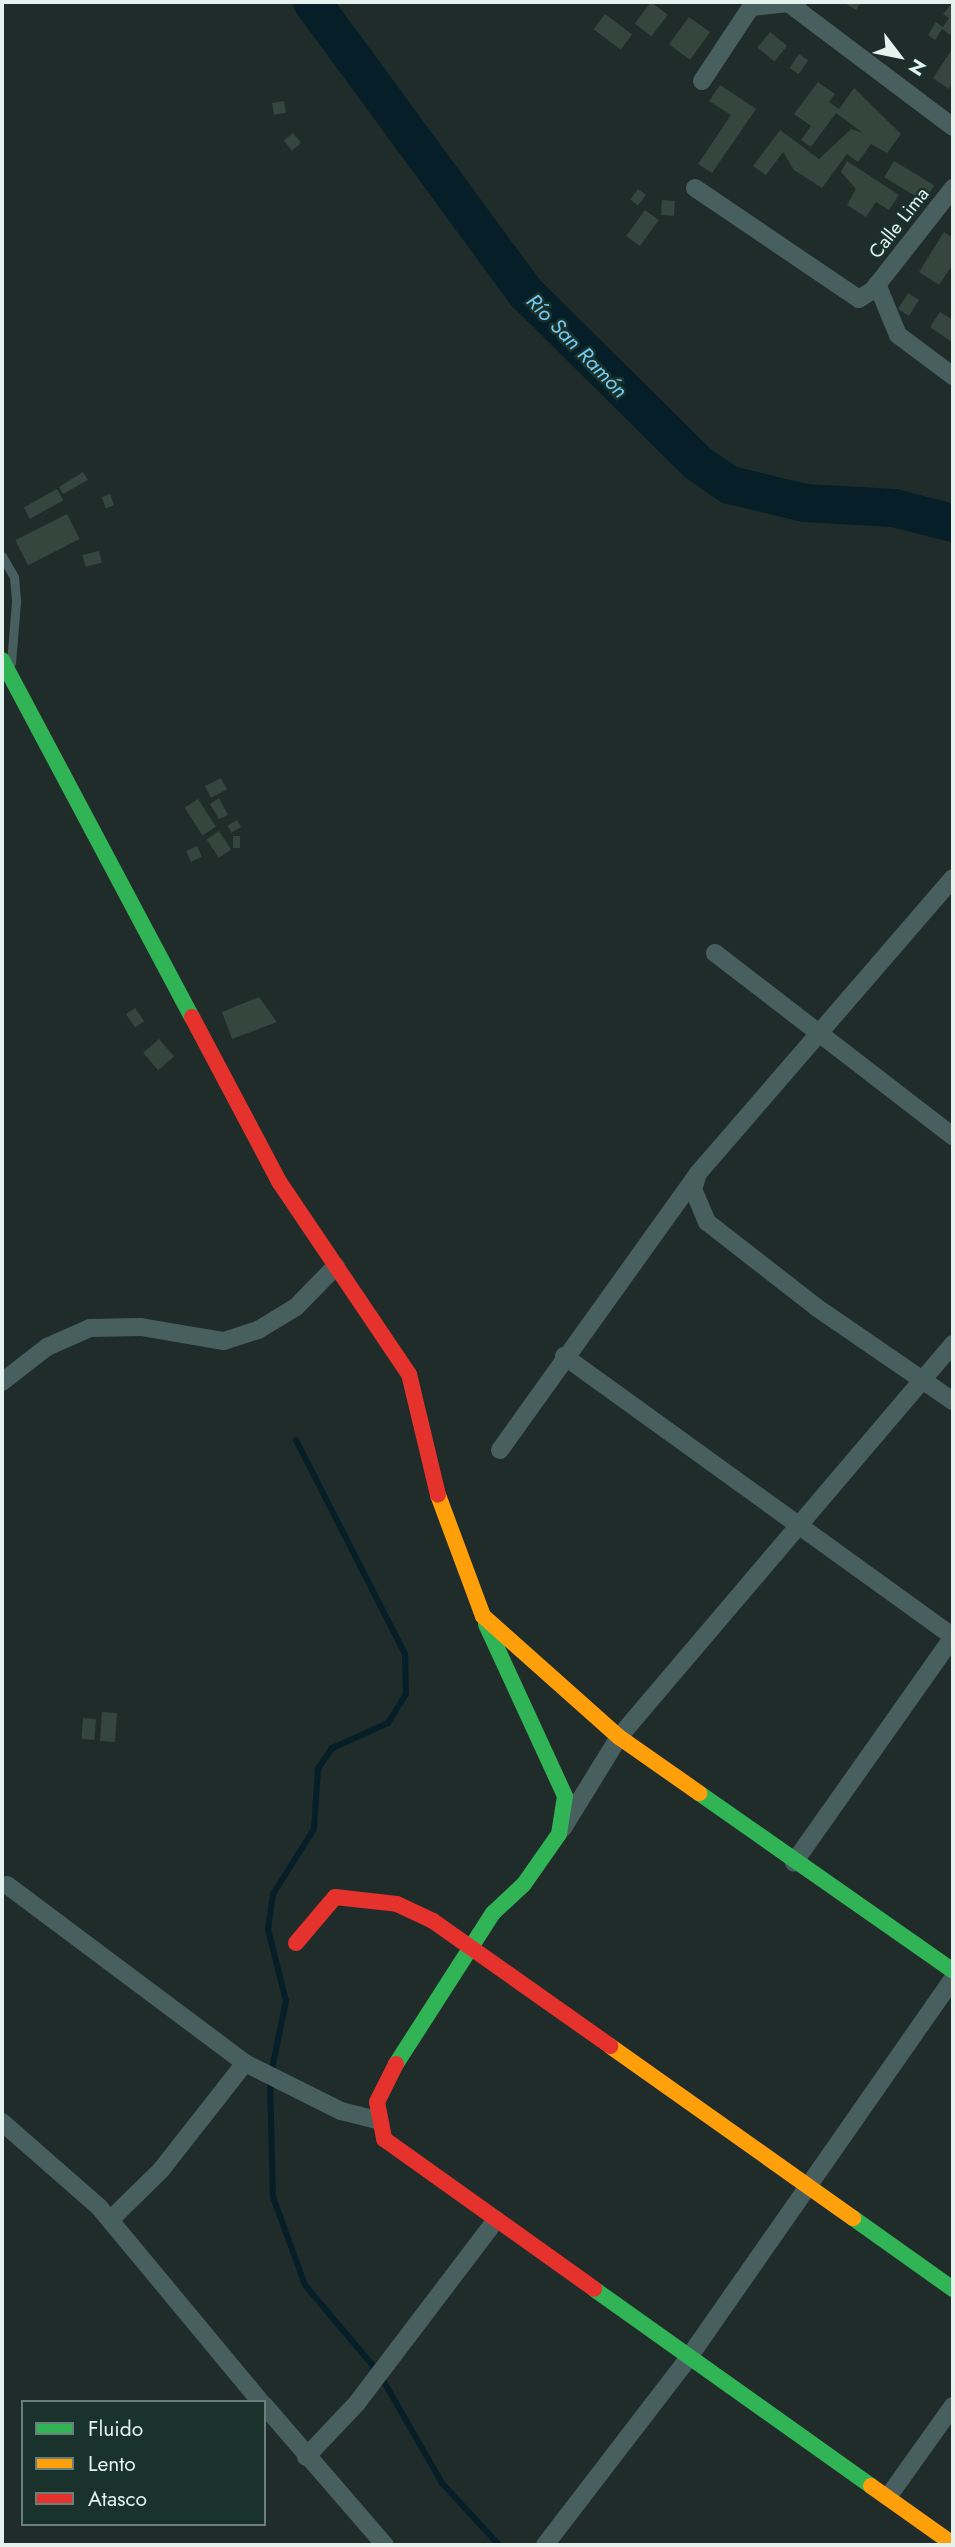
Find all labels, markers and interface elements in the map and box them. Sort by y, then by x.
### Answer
north arrow [864,21,934,91]
text: N [902,54,933,81]
street label: Calle Lima [864,183,934,263]
water label: Río San Ramón [521,289,633,403]
legend [21,2400,266,2526]
text: Fluido [88,2414,143,2444]
text: Lento [88,2449,136,2479]
text: Atasco [88,2484,147,2514]

